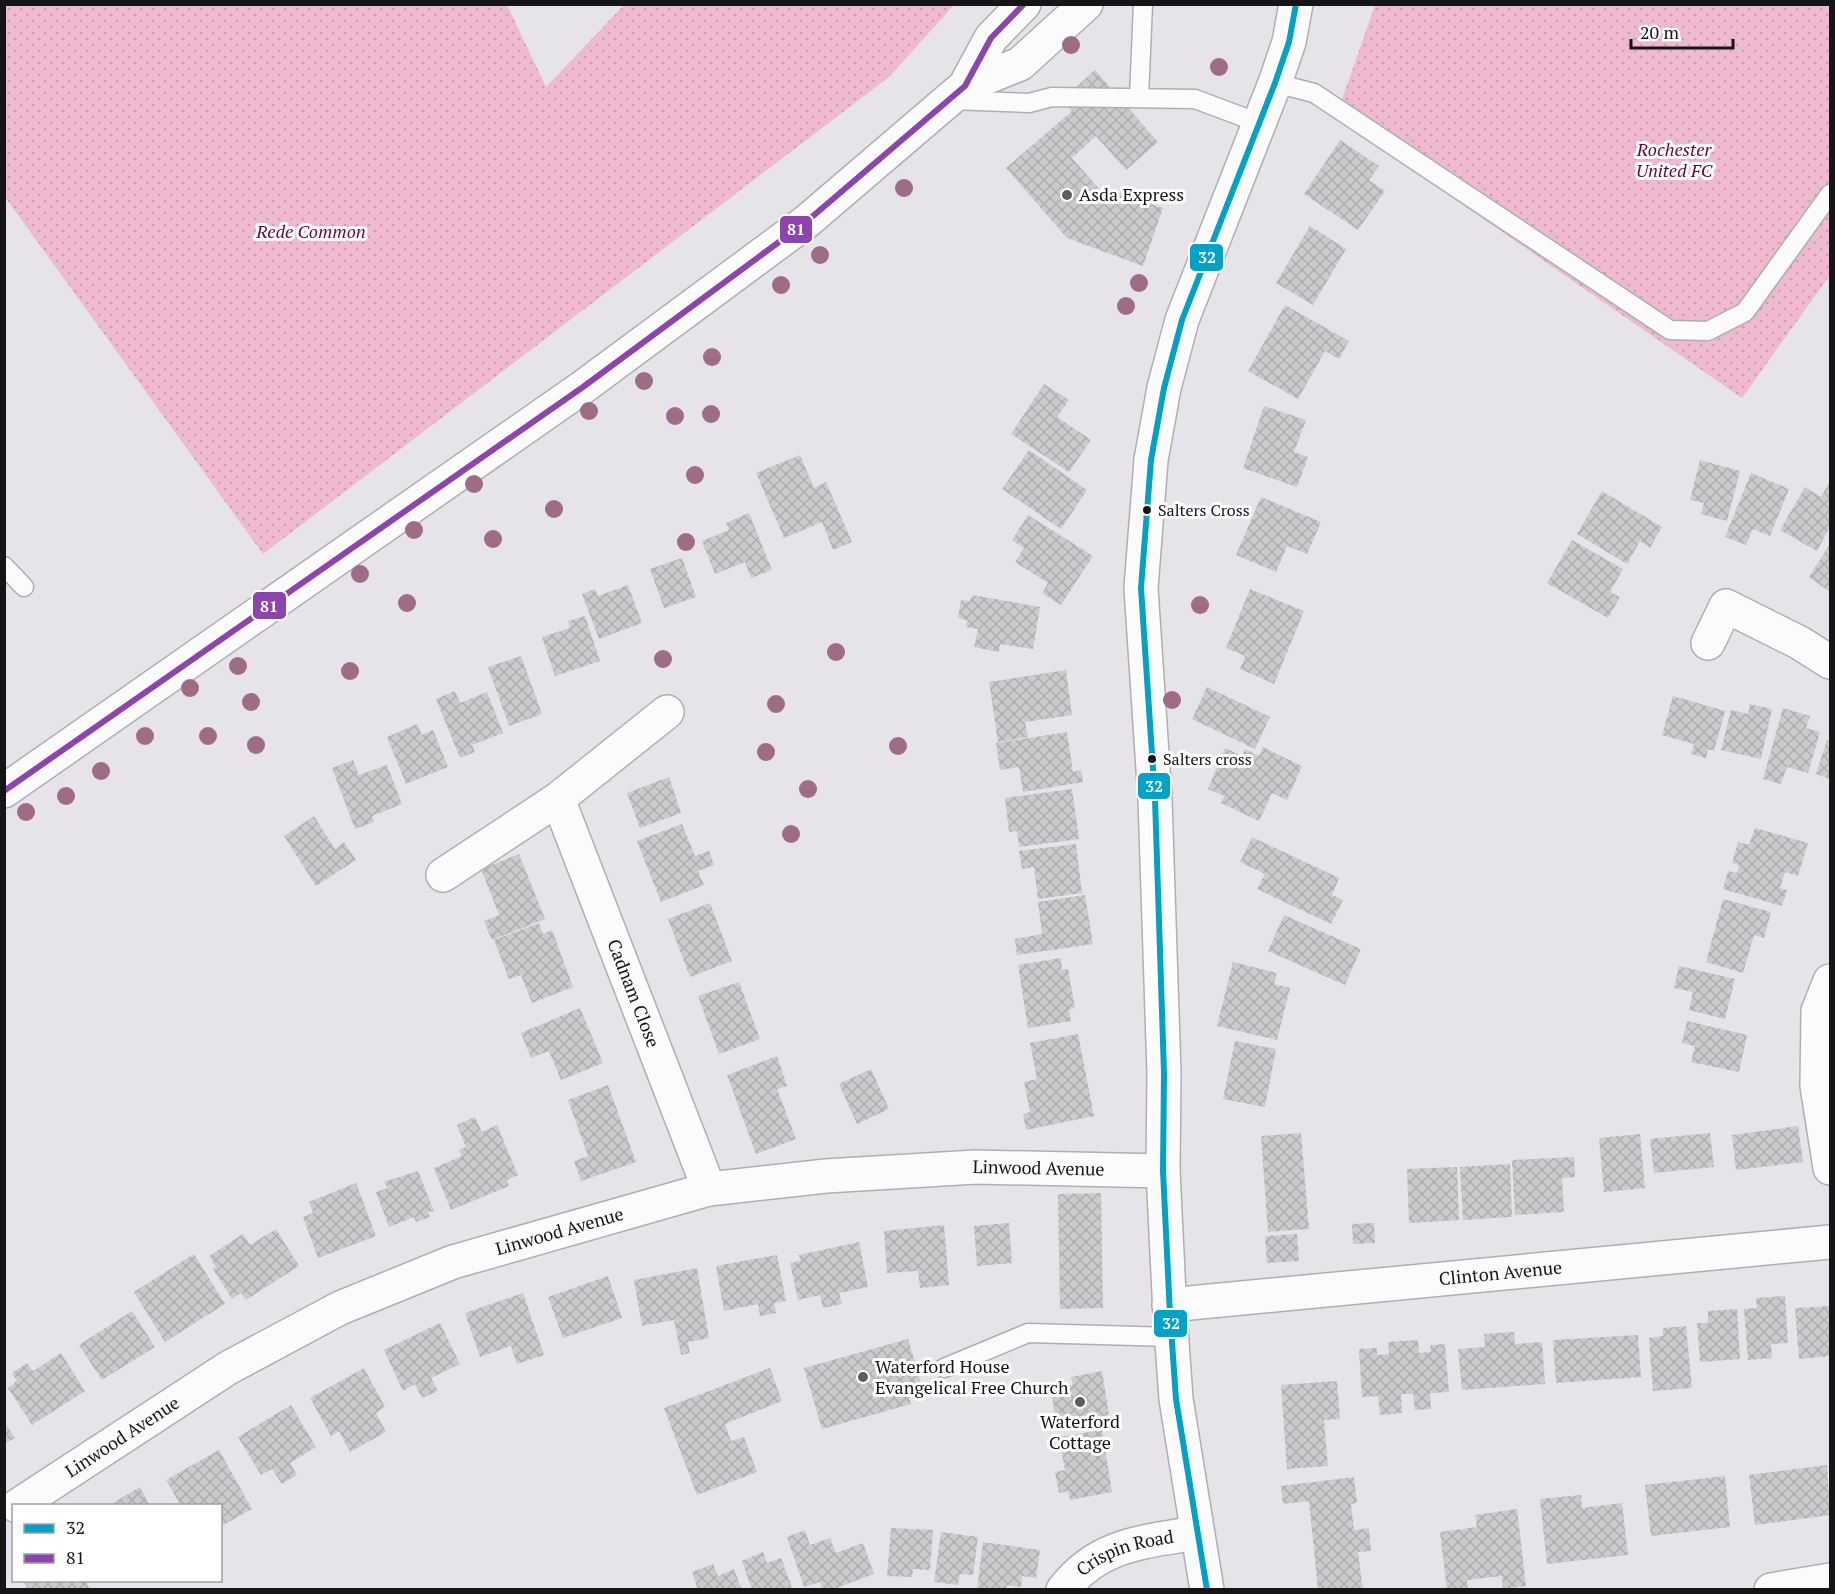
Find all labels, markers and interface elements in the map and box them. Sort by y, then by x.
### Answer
scale bar [1631,12,1733,50]
text: 20 m [1640,20,1680,44]
park label: Rochester United FC [1636,137,1714,182]
place label: Asda Express [1079,182,1184,206]
marker: Asda Express [1060,188,1074,202]
line badge: 81 [779,215,813,244]
text: 81 [787,218,805,240]
park label: Rede Common [255,219,366,243]
line badge: 32 [1189,243,1224,272]
text: 32 [1198,246,1216,268]
place label: Salters Cross [1158,499,1250,521]
marker: Salters Cross [1141,504,1153,516]
line badge: 81 [252,591,287,620]
text: 81 [260,595,278,617]
place label: Salters cross [1163,748,1252,770]
marker: Salters cross [1146,753,1158,765]
line badge: 32 [1137,772,1171,800]
text: 32 [1145,775,1163,797]
street label: Cadnam Close [602,936,666,1051]
street label: Linwood Avenue [972,1154,1105,1181]
street label: Linwood Avenue [493,1201,626,1260]
street label: Clinton Avenue [1438,1255,1563,1290]
line badge: 32 [1153,1309,1188,1338]
text: 32 [1162,1312,1180,1334]
place label: Waterford House Evangelical Free Church [875,1354,1069,1399]
marker: Waterford House Evangelical Free Church [856,1370,870,1384]
street label: Linwood Avenue [60,1390,184,1482]
marker: Waterford Cottage [1073,1395,1087,1409]
place label: Waterford Cottage [1040,1409,1120,1454]
legend [12,1504,222,1582]
text: 32 [66,1515,85,1539]
street label: Crispin Road [1071,1524,1175,1581]
text: 81 [66,1545,85,1569]

